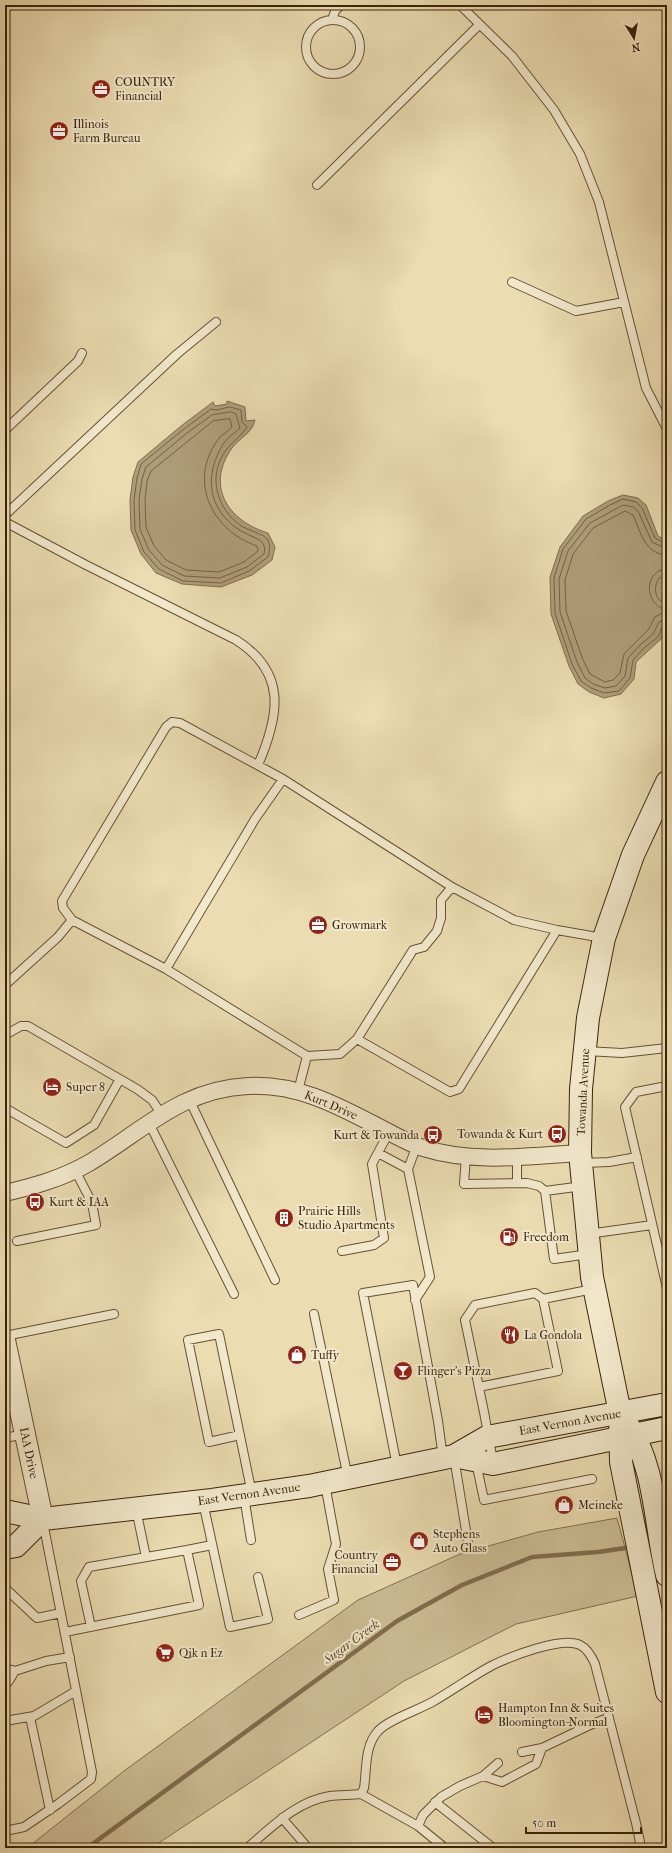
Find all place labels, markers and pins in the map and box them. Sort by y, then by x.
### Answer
place label: COUNTRY Financial [115,75,176,103]
office icon: COUNTRY Financial [90,78,112,100]
place label: Illinois Farm Bureau [73,117,141,145]
office icon: Illinois Farm Bureau [48,120,70,142]
office icon: Growmark [307,914,329,936]
place label: Growmark [332,918,388,932]
hotel icon: Super 8 [41,1076,63,1098]
place label: Super 8 [66,1080,105,1094]
bus stop icon: Towanda & Kurt [546,1123,568,1145]
bus stop icon: Kurt & Towanda [422,1124,444,1146]
place label: Towanda & Kurt [457,1127,544,1141]
place label: Kurt & Towanda [333,1128,419,1142]
bus stop icon: Kurt & IAA [24,1191,46,1213]
place label: Kurt & IAA [49,1195,109,1209]
place label: Prairie Hills Studio Apartments [298,1204,395,1232]
building icon: Prairie Hills Studio Apartments [273,1207,295,1229]
fuel station icon: Freedom [498,1226,520,1248]
place label: Freedom [523,1230,569,1244]
restaurant icon: La Gondola [499,1324,521,1346]
place label: La Gondola [524,1328,583,1342]
shop icon: Tuffy [286,1344,308,1366]
place label: Tuffy [311,1348,340,1362]
bar icon: Flinger's Pizza [392,1360,414,1382]
place label: Flinger's Pizza [417,1364,492,1378]
shop icon: Meineke [553,1494,575,1516]
place label: Meineke [578,1498,623,1512]
place label: Stephens Auto Glass [432,1527,487,1555]
shop icon: Stephens Auto Glass [408,1530,430,1552]
place label: Country Financial [331,1548,379,1576]
office icon: Country Financial [381,1551,403,1573]
supermarket icon: Qik n Ez [154,1642,176,1664]
place label: Qik n Ez [179,1646,223,1660]
place label: Hampton Inn & Suites Bloomington-Normal [498,1701,615,1729]
hotel icon: Hampton Inn & Suites Bloomington-Normal [473,1704,495,1726]

